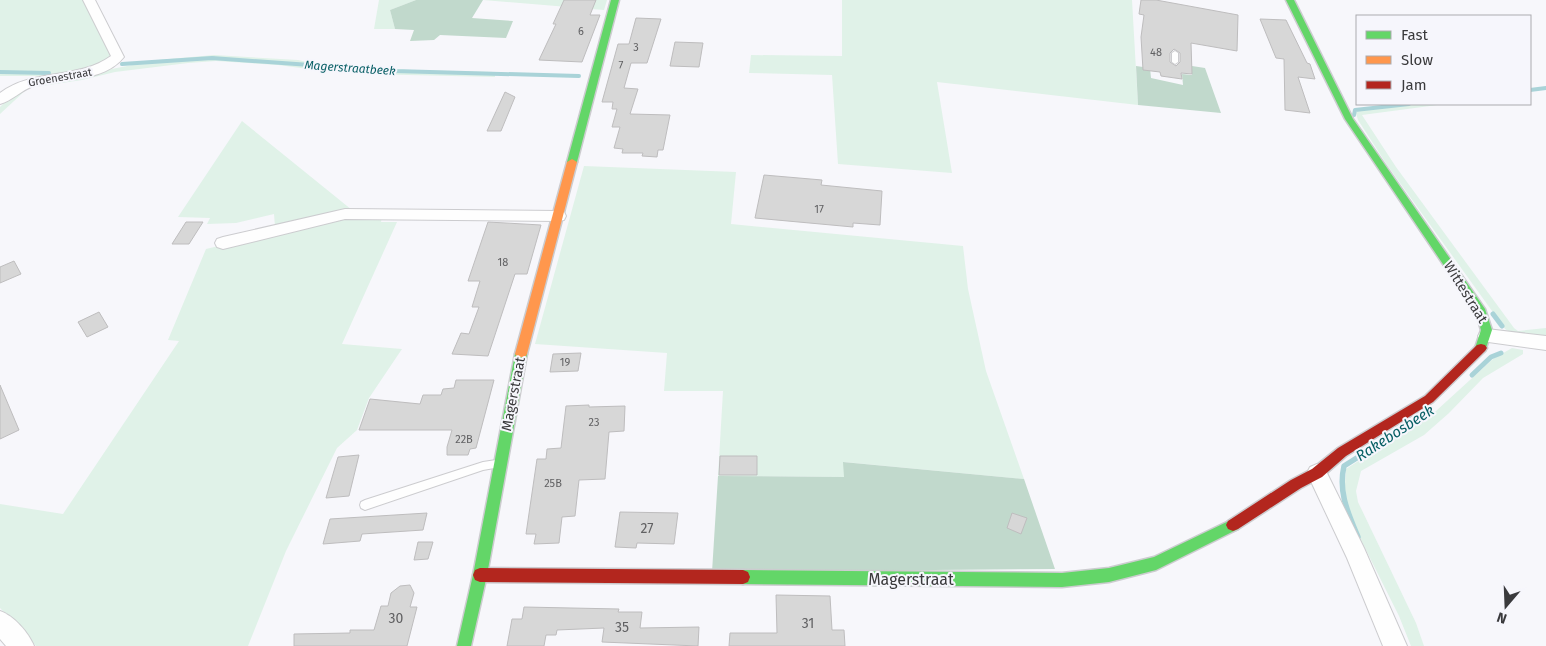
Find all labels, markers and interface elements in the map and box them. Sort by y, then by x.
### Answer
legend [1356,15,1531,105]
house number: 6 [578,25,584,38]
text: Fast [1401,26,1428,44]
house number: 3 [633,41,639,54]
house number: 48 [1150,46,1162,59]
text: Slow [1401,51,1433,69]
water label: Magerstraatbeek [304,58,397,78]
house number: 7 [619,59,624,72]
street label: Groenestraat [27,65,93,90]
text: Jam [1401,76,1427,94]
house number: 17 [814,203,824,216]
house number: 18 [498,256,508,269]
street label: Wittestraat [1440,258,1492,327]
street label: Magerstraat [498,355,529,433]
house number: 19 [560,356,570,369]
water label: Rakebosbeek [1352,401,1438,465]
house number: 23 [589,416,599,429]
house number: 22B [455,433,473,446]
house number: 25B [544,477,562,490]
house number: 27 [640,520,654,537]
street label: Magerstraat [868,570,954,589]
north arrow [1481,581,1531,631]
text: N [1495,608,1509,627]
house number: 30 [389,610,404,627]
house number: 31 [802,615,814,632]
house number: 35 [615,619,629,636]

